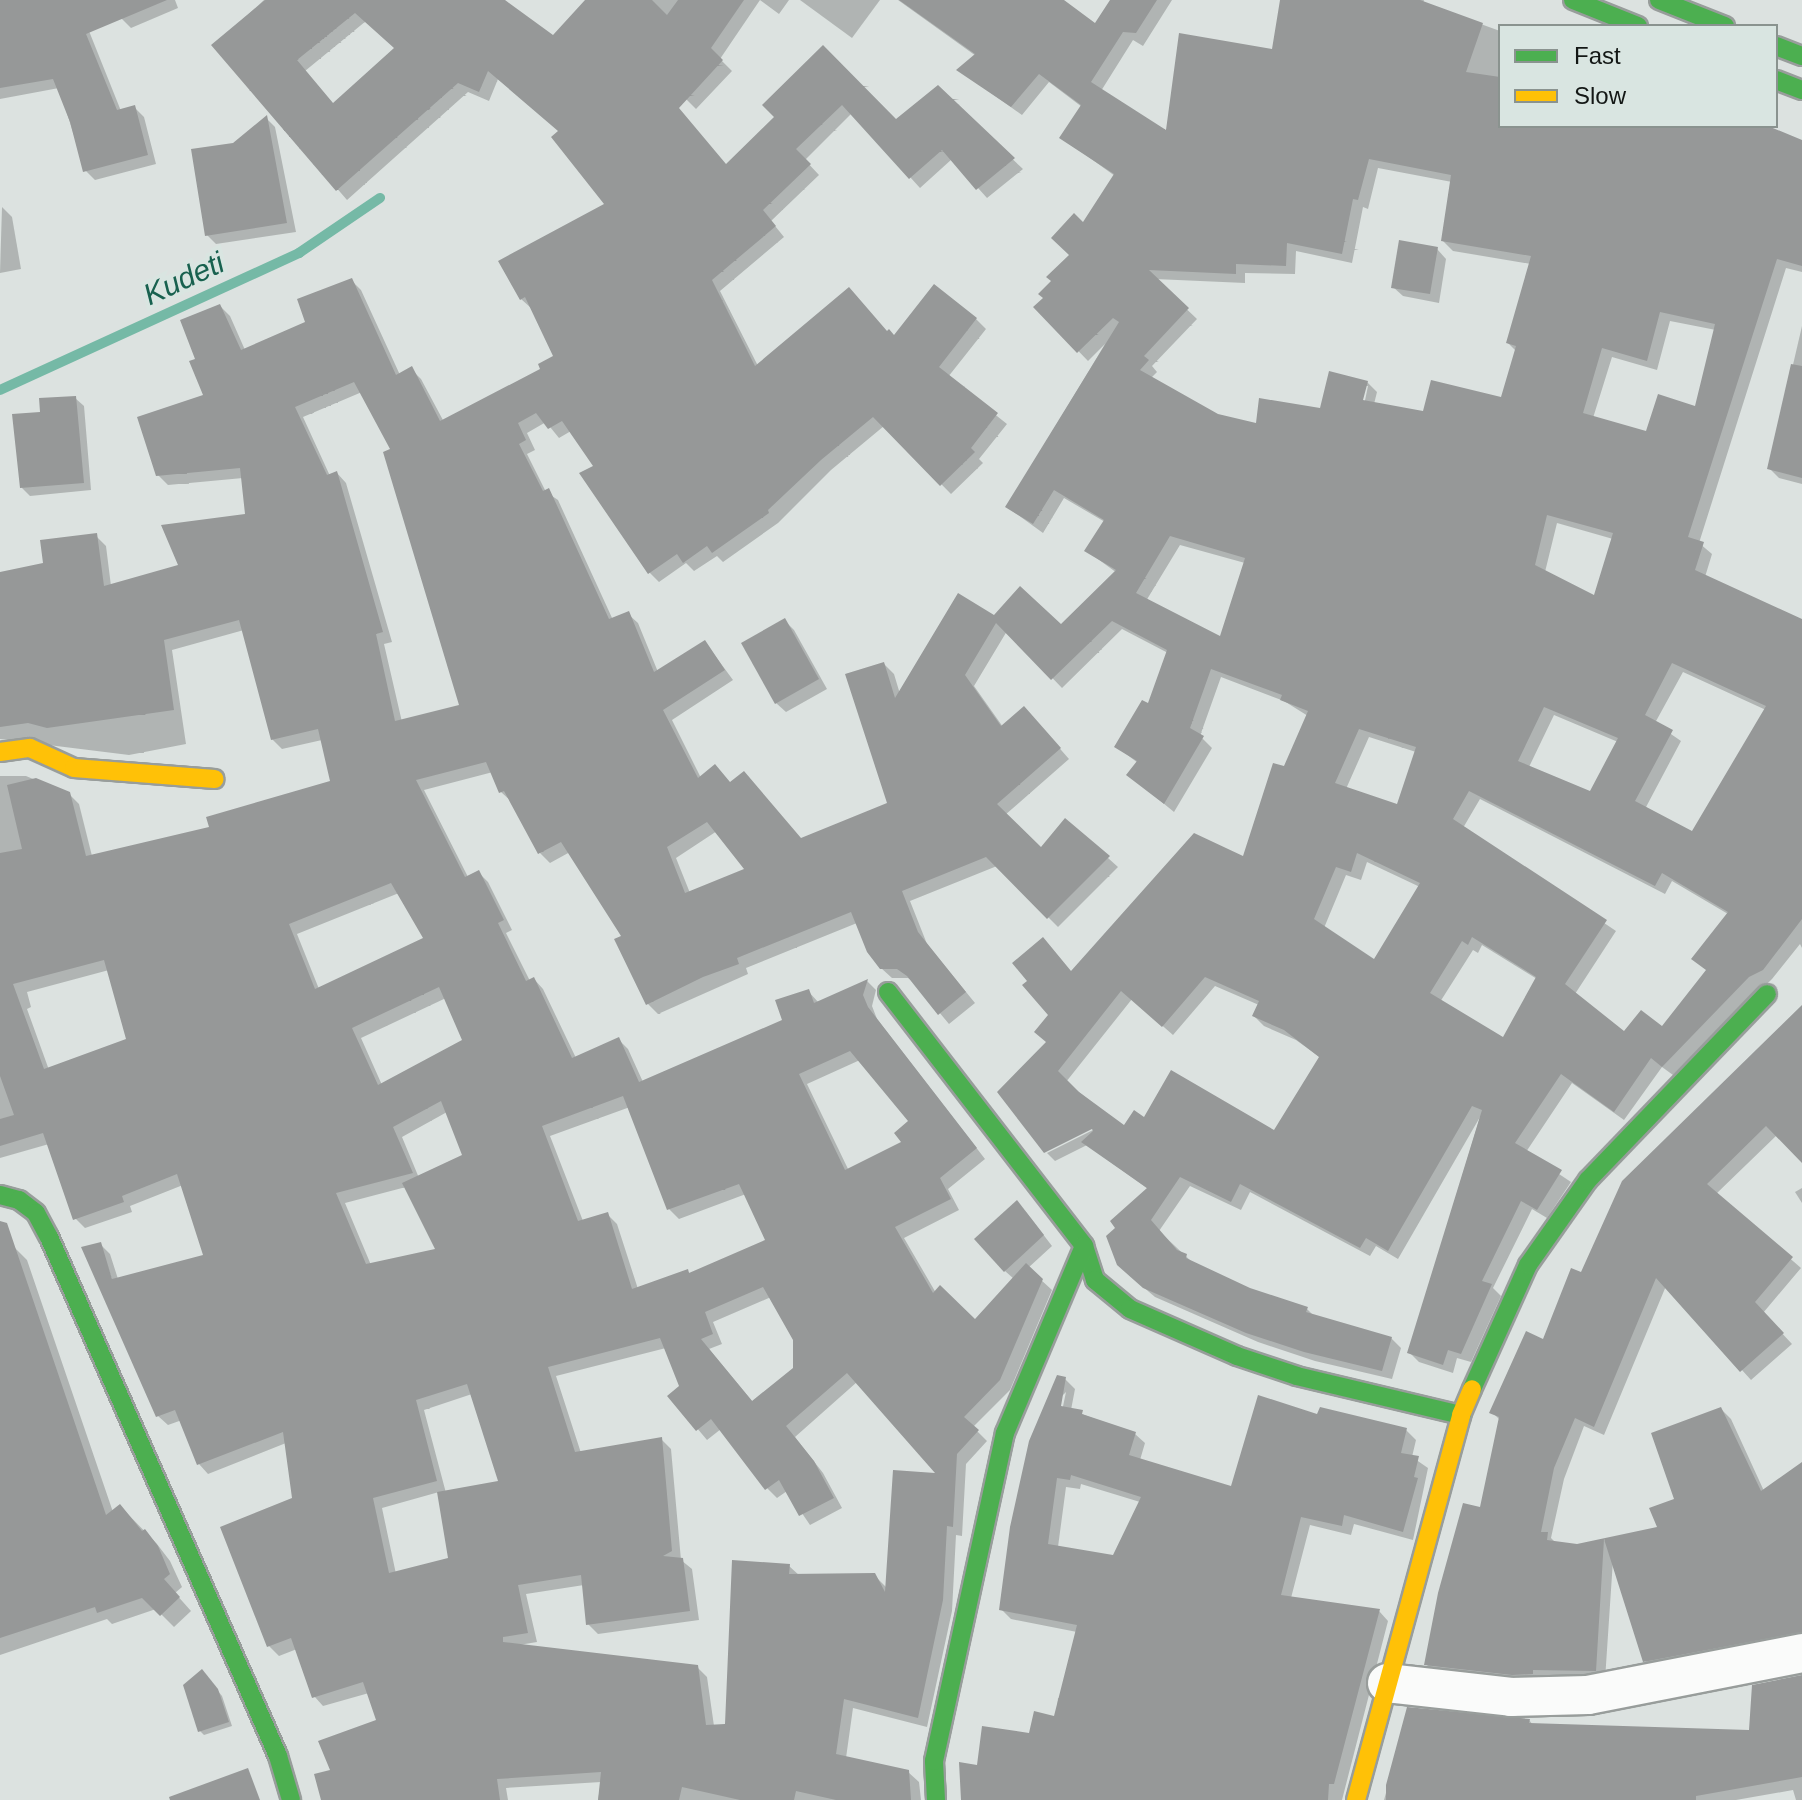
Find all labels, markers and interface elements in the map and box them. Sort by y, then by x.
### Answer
legend [1498,24,1778,128]
text: Fast [1574,42,1621,69]
text: Slow [1574,82,1626,109]
water label: Kudeti [138,245,230,313]

